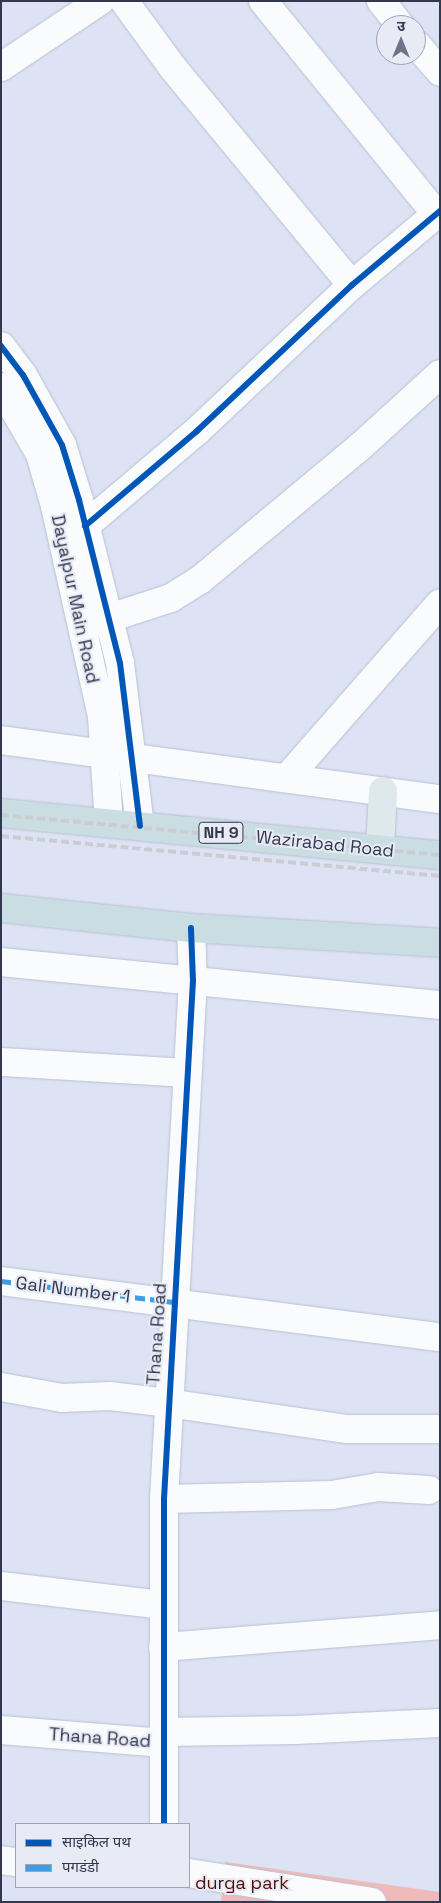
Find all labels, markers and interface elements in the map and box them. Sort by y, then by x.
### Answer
north arrow [376,15,426,65]
text: उ [397,17,405,35]
street label: Dayalpur Main Road [47,513,103,685]
road number: NH 9 [197,820,245,846]
street label: Wazirabad Road [255,826,395,862]
street label: Gali Number 1 [14,1272,132,1308]
street label: Thana Road [143,1282,171,1386]
street label: Thana Road [48,1724,152,1752]
legend [15,1823,190,1888]
text: साइकिल पथ [62,1832,131,1851]
text: पगडंडी [62,1857,99,1876]
park label: durga park [195,1872,289,1894]

